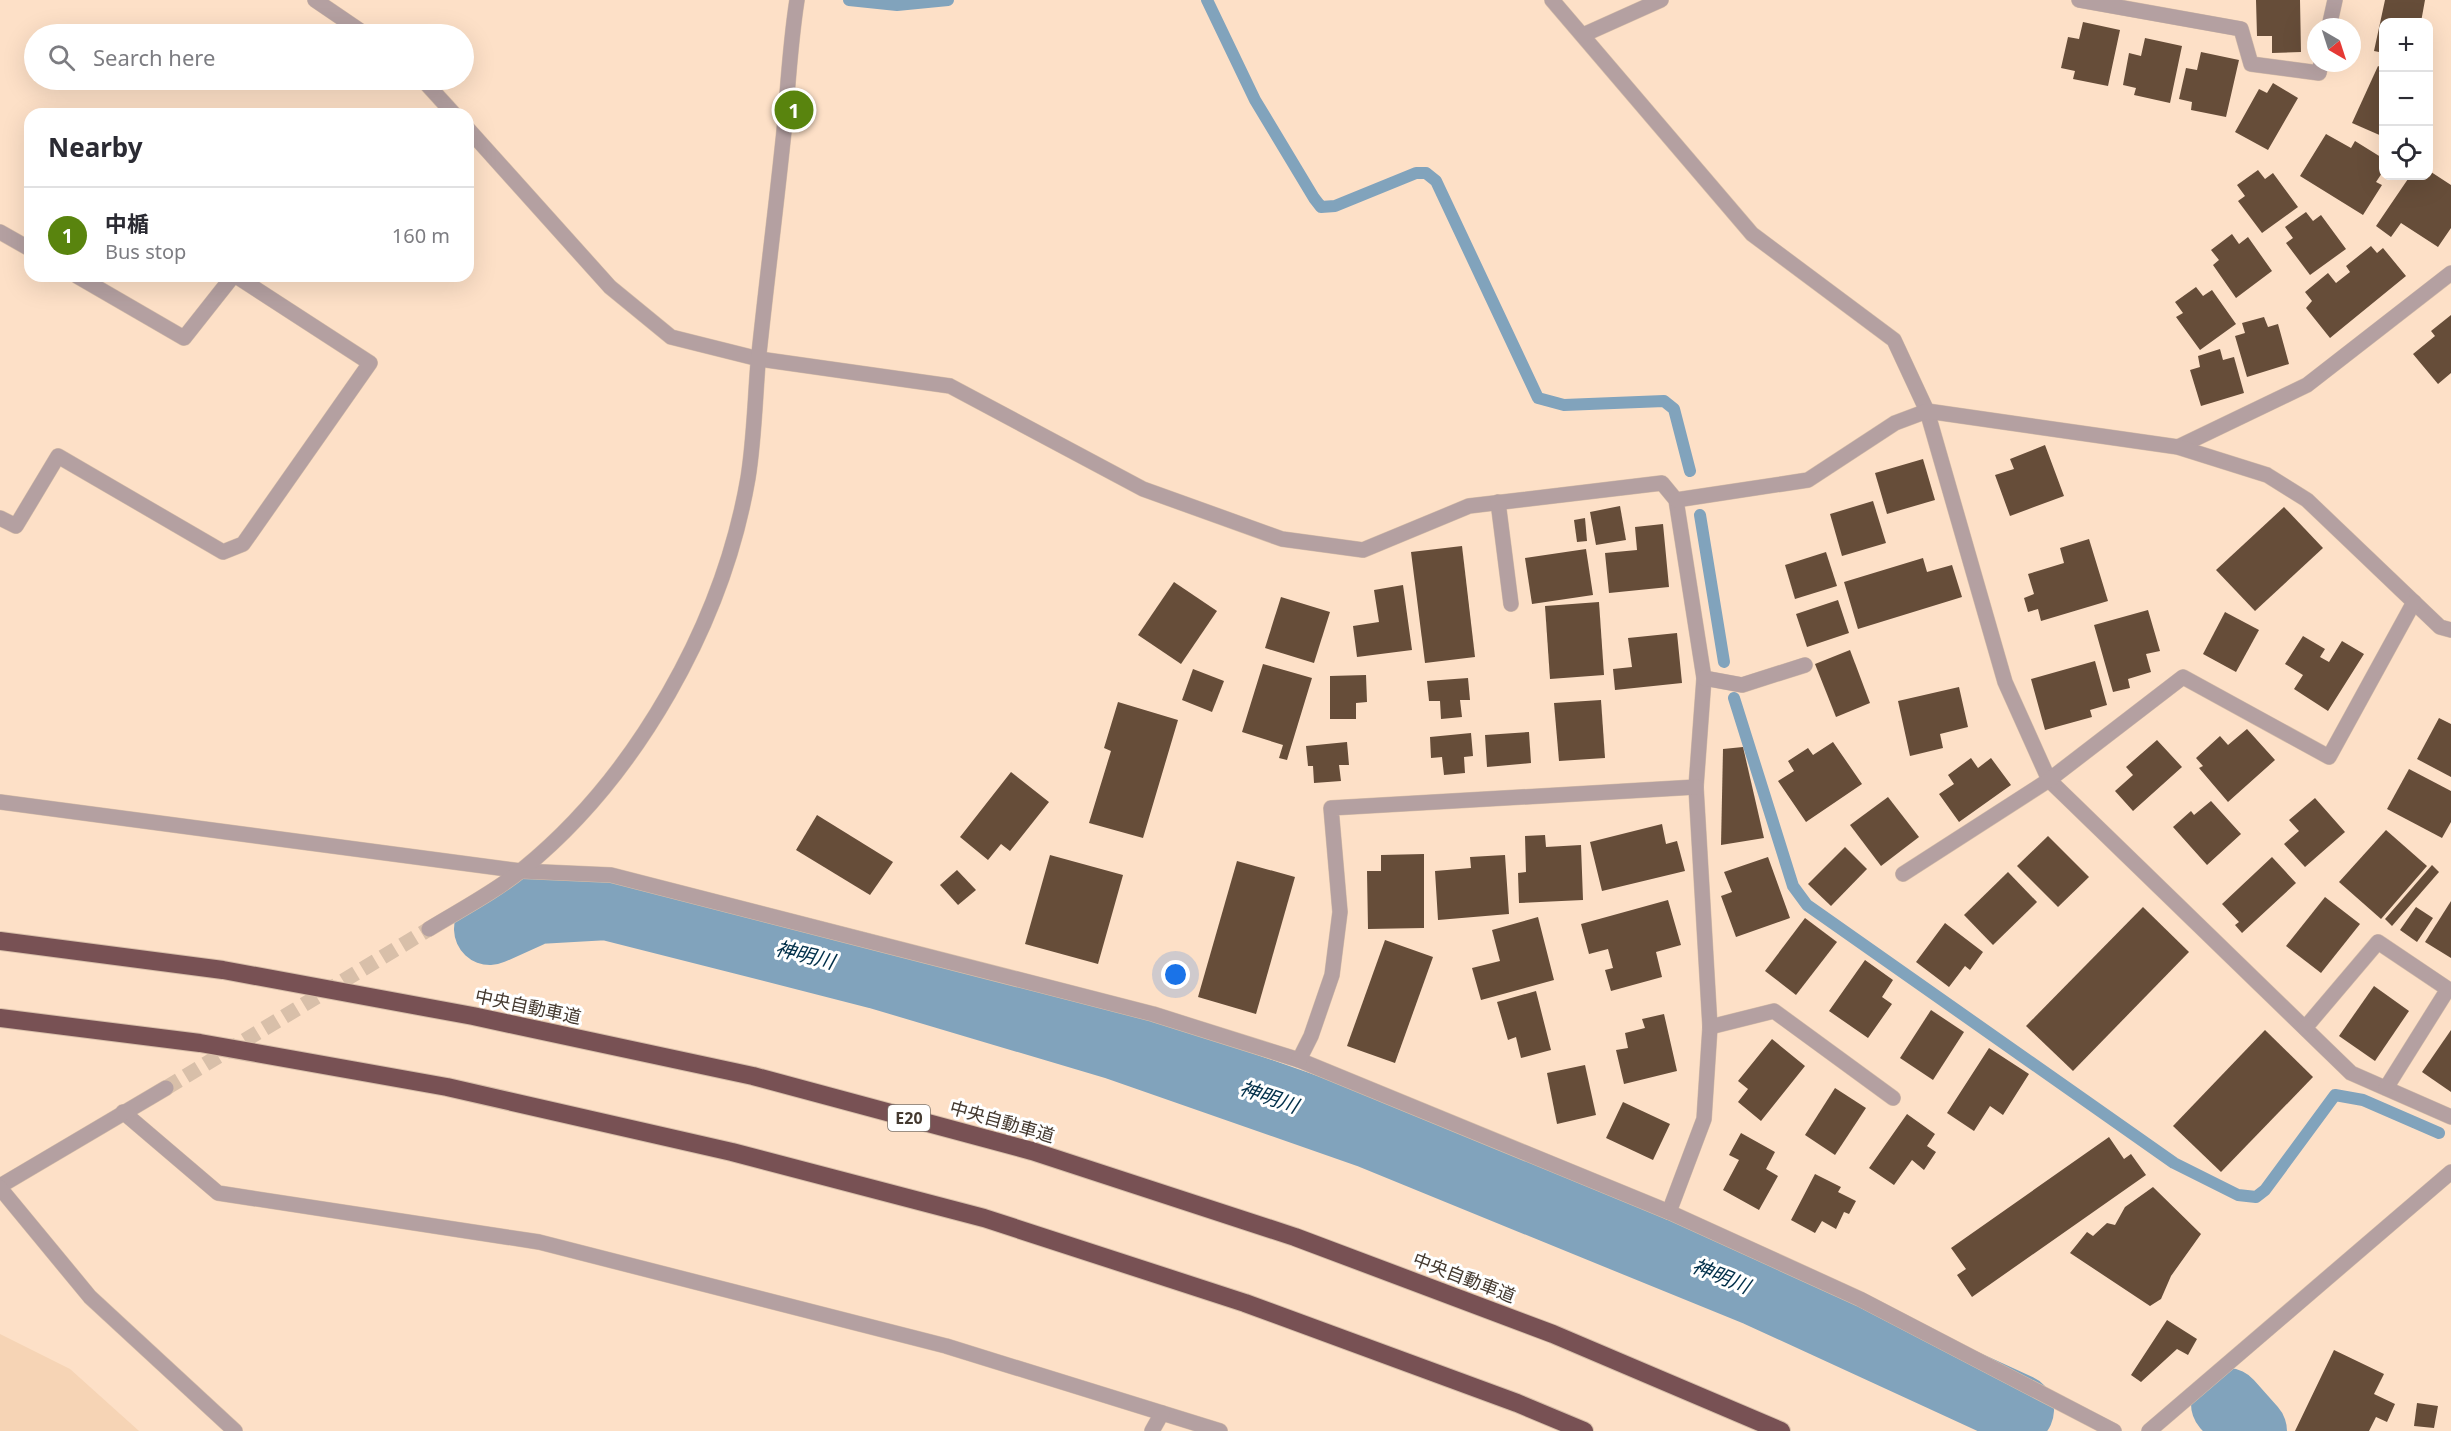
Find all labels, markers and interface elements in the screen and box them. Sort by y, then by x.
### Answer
north arrow [2307,18,2361,72]
map controls [2379,18,2433,180]
button: + [2379,18,2433,72]
search box [24,24,474,90]
icon: search [45,41,78,74]
text: Search here [93,42,215,72]
button: − [2379,72,2433,126]
pin: 1 [774,88,814,132]
button: locate [2379,126,2433,180]
text: Nearby [48,129,143,165]
text: 中楯 [105,208,149,238]
text: 1 [62,222,73,249]
text: 160 m [392,222,450,249]
text: Bus stop [105,238,186,265]
water label: 神明川 [773,934,839,975]
your location [1161,960,1190,989]
street label: 中央自動車道 [473,983,584,1029]
water label: 神明川 [1236,1074,1304,1120]
street label: 中央自動車道 [947,1095,1057,1147]
road number: E20 [888,1105,930,1131]
street label: 中央自動車道 [1410,1247,1519,1308]
water label: 神明川 [1688,1252,1756,1300]

